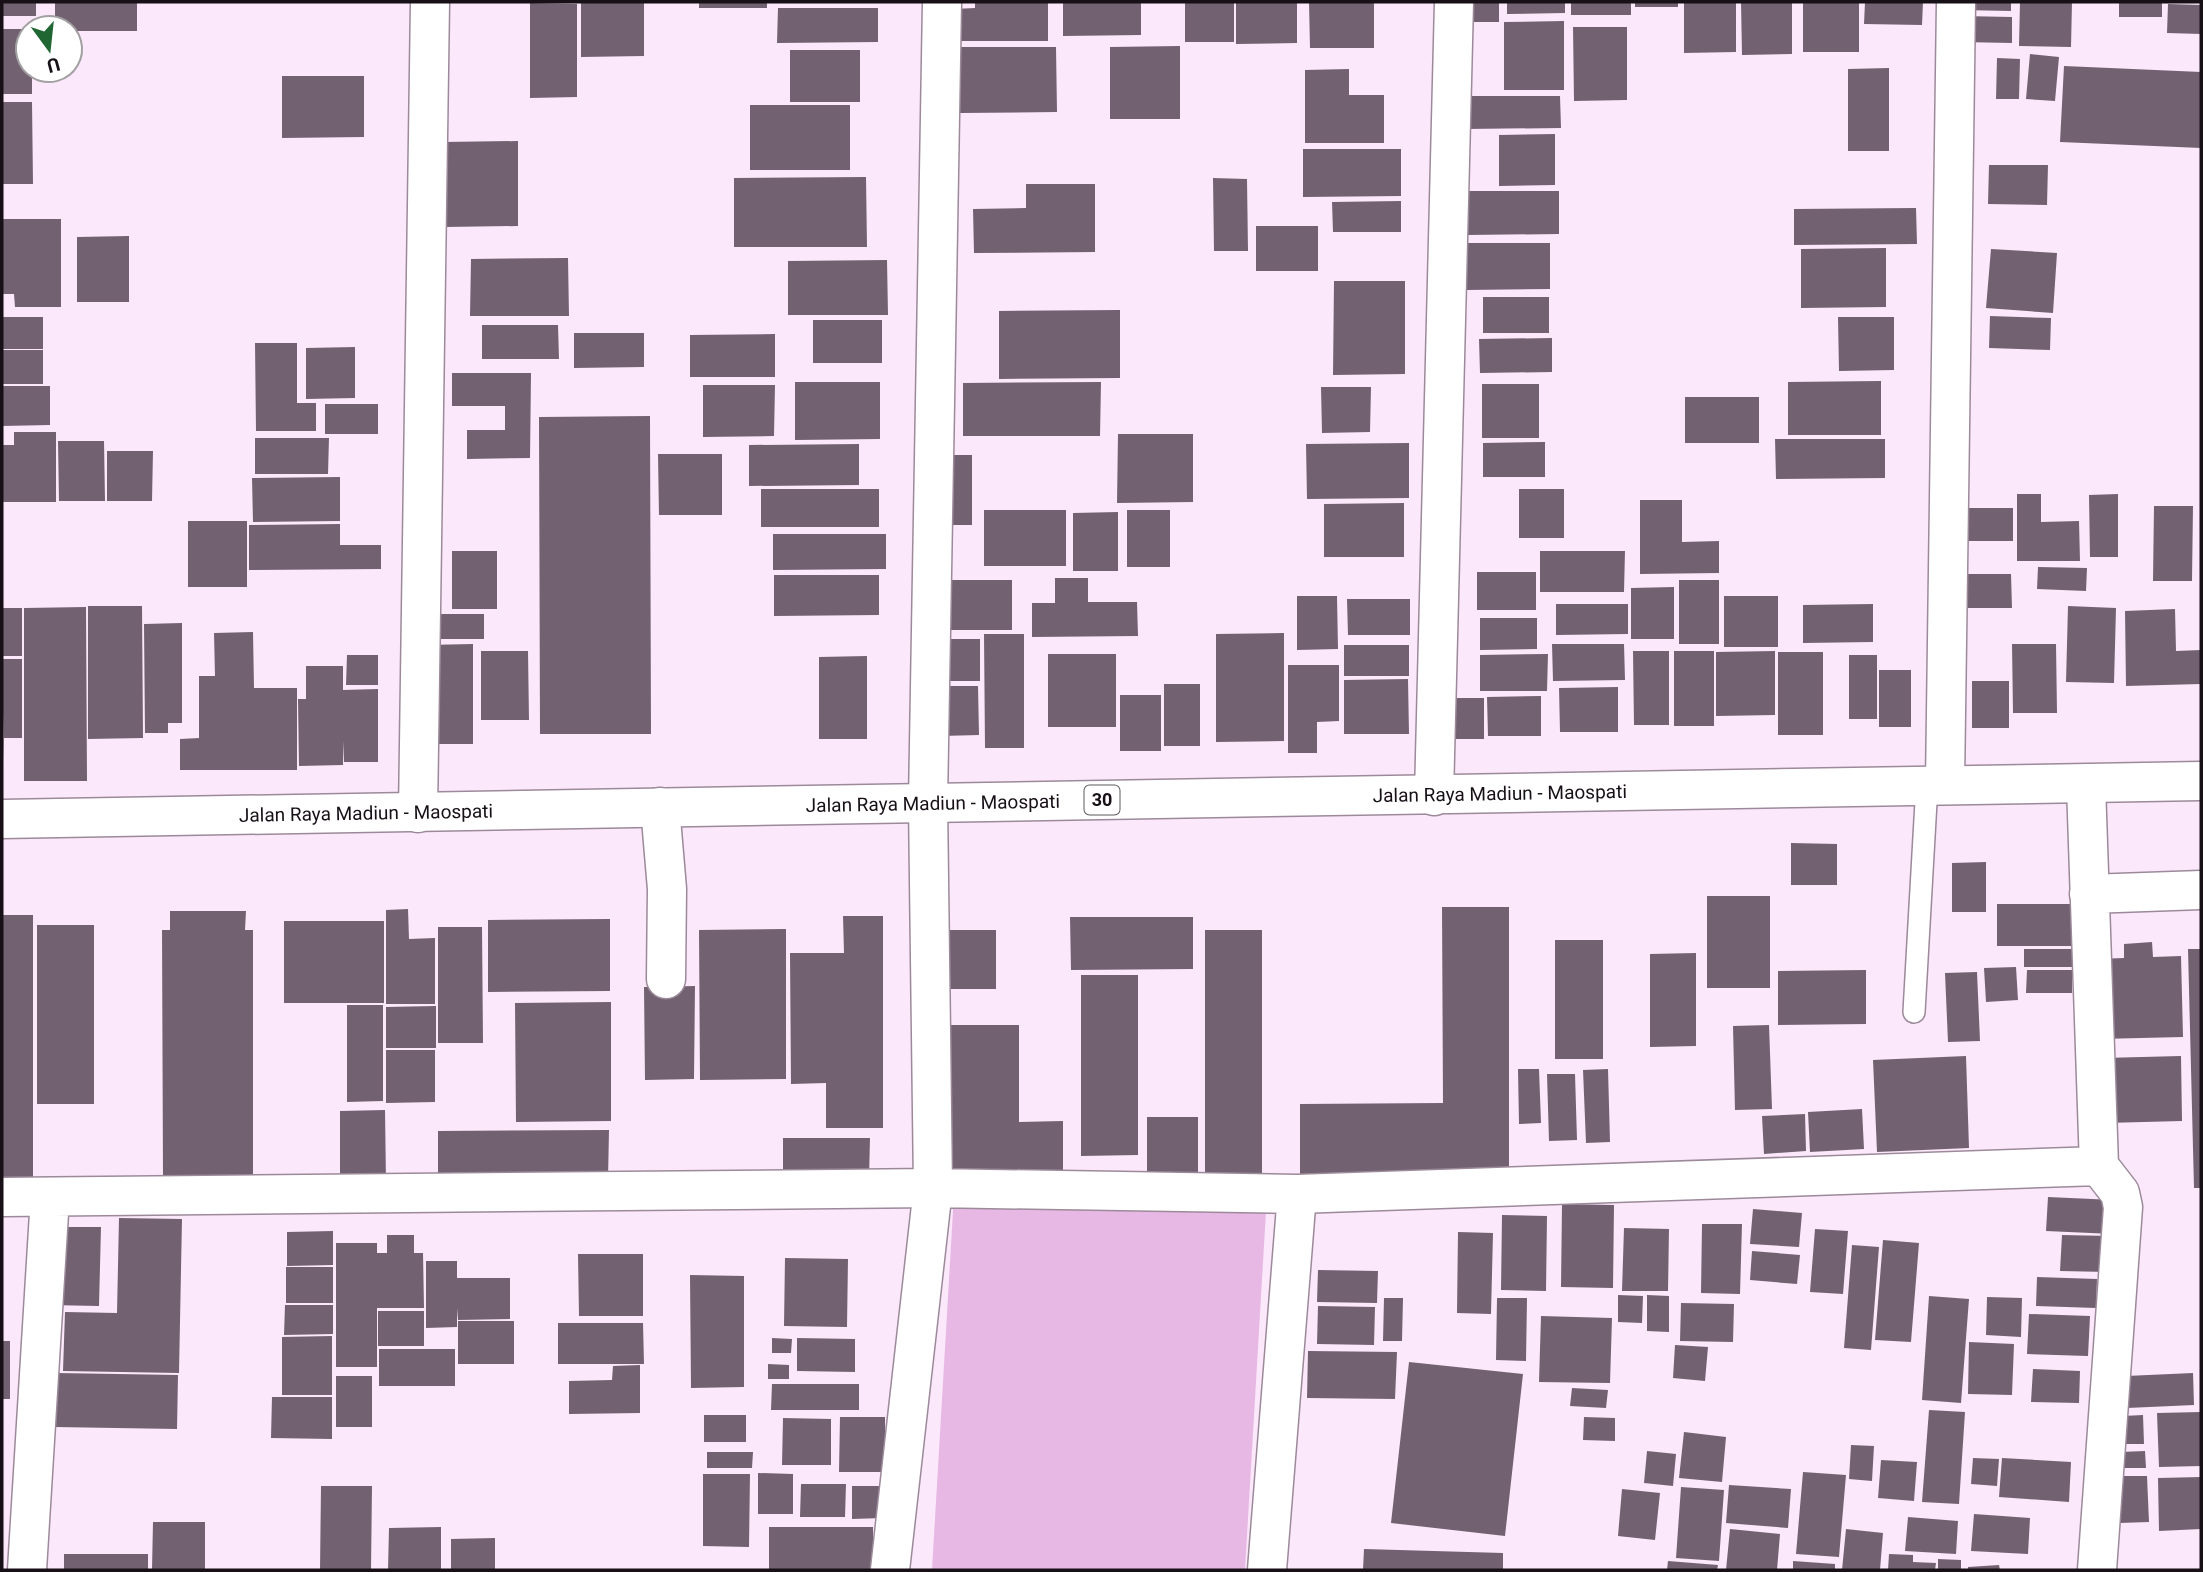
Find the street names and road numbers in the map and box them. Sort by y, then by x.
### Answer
street label: Jalan Raya Madiun - Maospati [1372,780,1627,807]
road number: 30 [1084,786,1120,814]
street label: Jalan Raya Madiun - Maospati [806,790,1060,817]
street label: Jalan Raya Madiun - Maospati [239,800,493,827]

